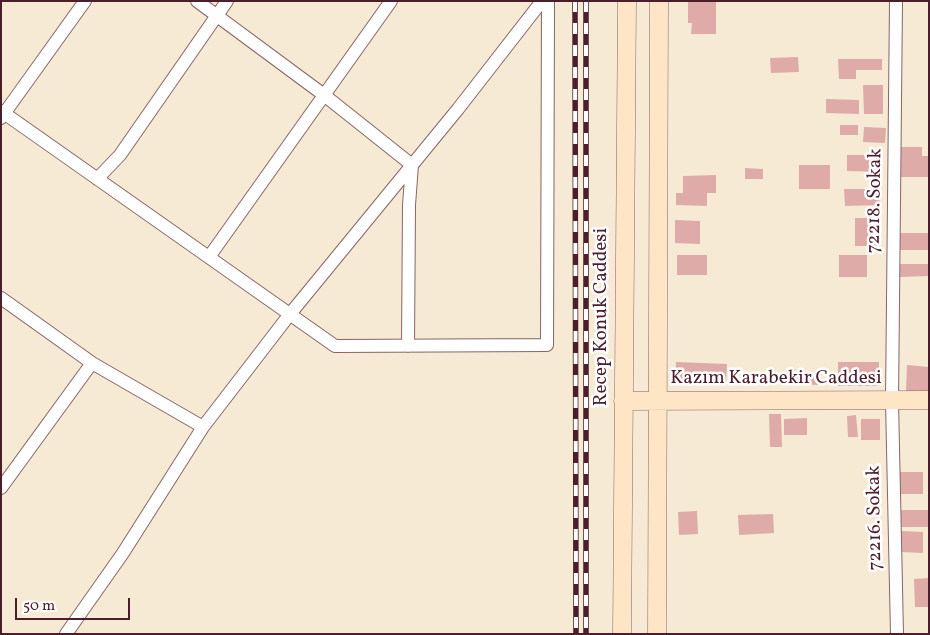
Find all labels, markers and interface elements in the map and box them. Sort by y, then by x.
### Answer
street label: 72218. Sokak [864,148,888,254]
street label: Recep Konuk Caddesi [592,228,614,406]
street label: Kazım Karabekir Caddesi [670,369,882,391]
street label: 72216. Sokak [864,465,888,571]
scale bar [18,588,132,620]
text: 50 m [23,596,55,617]

